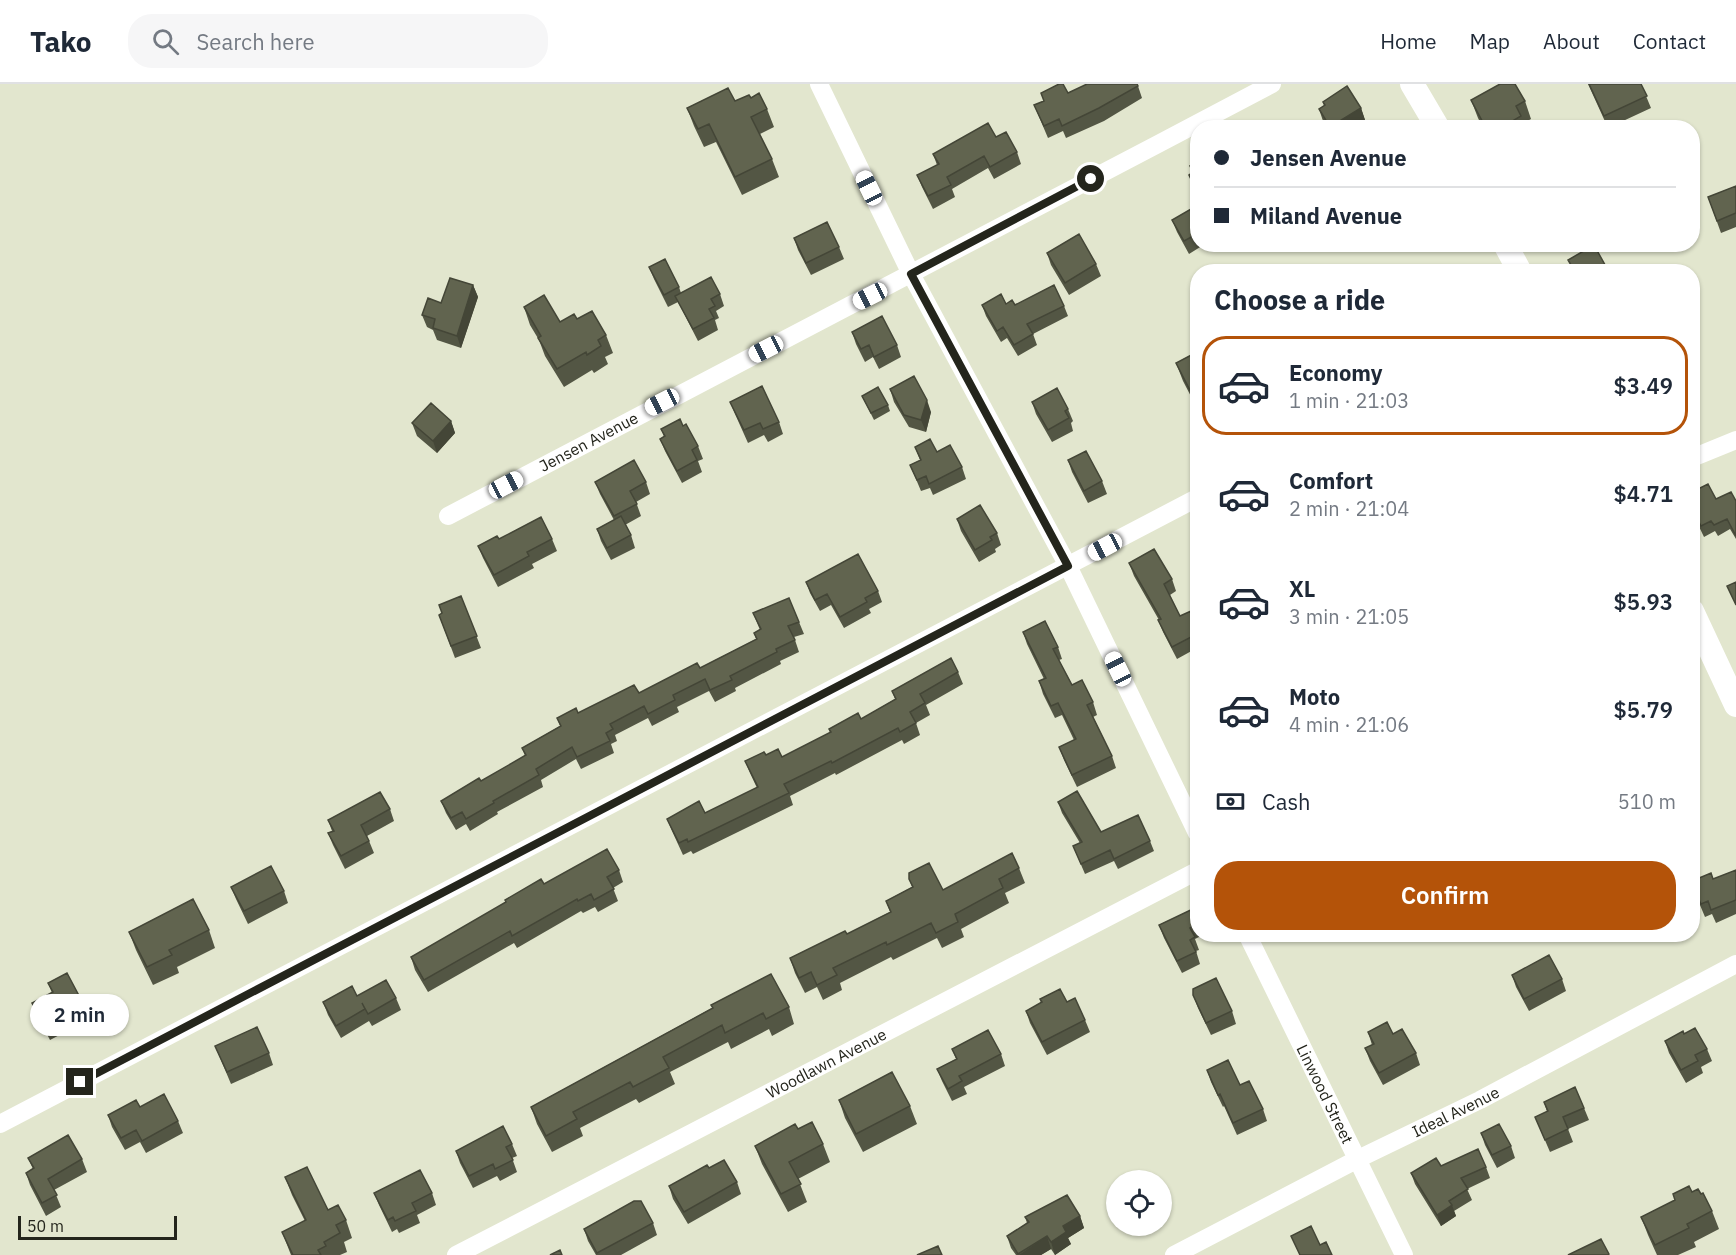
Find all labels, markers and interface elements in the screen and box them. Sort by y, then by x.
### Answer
search box [128,14,548,68]
text: Tako [30,23,92,60]
icon: search [149,25,182,58]
text: Search here [197,27,314,56]
text: Home [1380,27,1437,55]
text: Map [1470,27,1510,55]
text: About [1543,27,1600,55]
text: Contact [1633,27,1706,55]
text: Jensen Avenue [1250,143,1407,172]
route start [1077,165,1104,192]
car [853,168,885,208]
text: Miland Avenue [1250,201,1402,230]
car [850,280,890,312]
text: Choose a ride [1214,282,1385,317]
car [746,333,786,365]
text: Economy [1289,358,1383,387]
icon: car [1217,359,1271,413]
text: $3.49 [1614,371,1673,400]
car [642,386,682,418]
text: 1 min · 21:03 [1289,387,1409,414]
street label: Jensen Avenue [536,407,642,476]
text: Comfort [1289,466,1373,495]
icon: car [1217,467,1271,521]
car [486,469,526,501]
text: $4.71 [1614,479,1673,508]
text: 2 min · 21:04 [1289,495,1409,522]
car [1085,531,1125,563]
text: XL [1289,574,1315,603]
icon: car [1217,575,1271,629]
text: $5.93 [1614,587,1673,616]
text: 3 min · 21:05 [1289,603,1409,630]
car [1102,649,1134,689]
text: Moto [1289,682,1340,711]
icon: car [1217,683,1271,737]
text: $5.79 [1614,695,1673,724]
text: 4 min · 21:06 [1289,711,1409,738]
icon: cash [1214,785,1247,818]
text: Cash [1262,787,1311,816]
text: 510 m [1618,788,1676,815]
button: Confirm [1214,861,1676,930]
callout: 2 min [31,995,130,1037]
text: 2 min [54,1001,105,1028]
street label: Woodlawn Avenue [763,1024,890,1103]
street label: Linwood Street [1292,1041,1358,1147]
route end [66,1068,93,1095]
street label: Ideal Avenue [1409,1082,1503,1141]
map controls [1106,1170,1172,1236]
button: locate [1106,1170,1172,1236]
scale bar [18,1213,177,1240]
text: 50 m [27,1216,64,1236]

